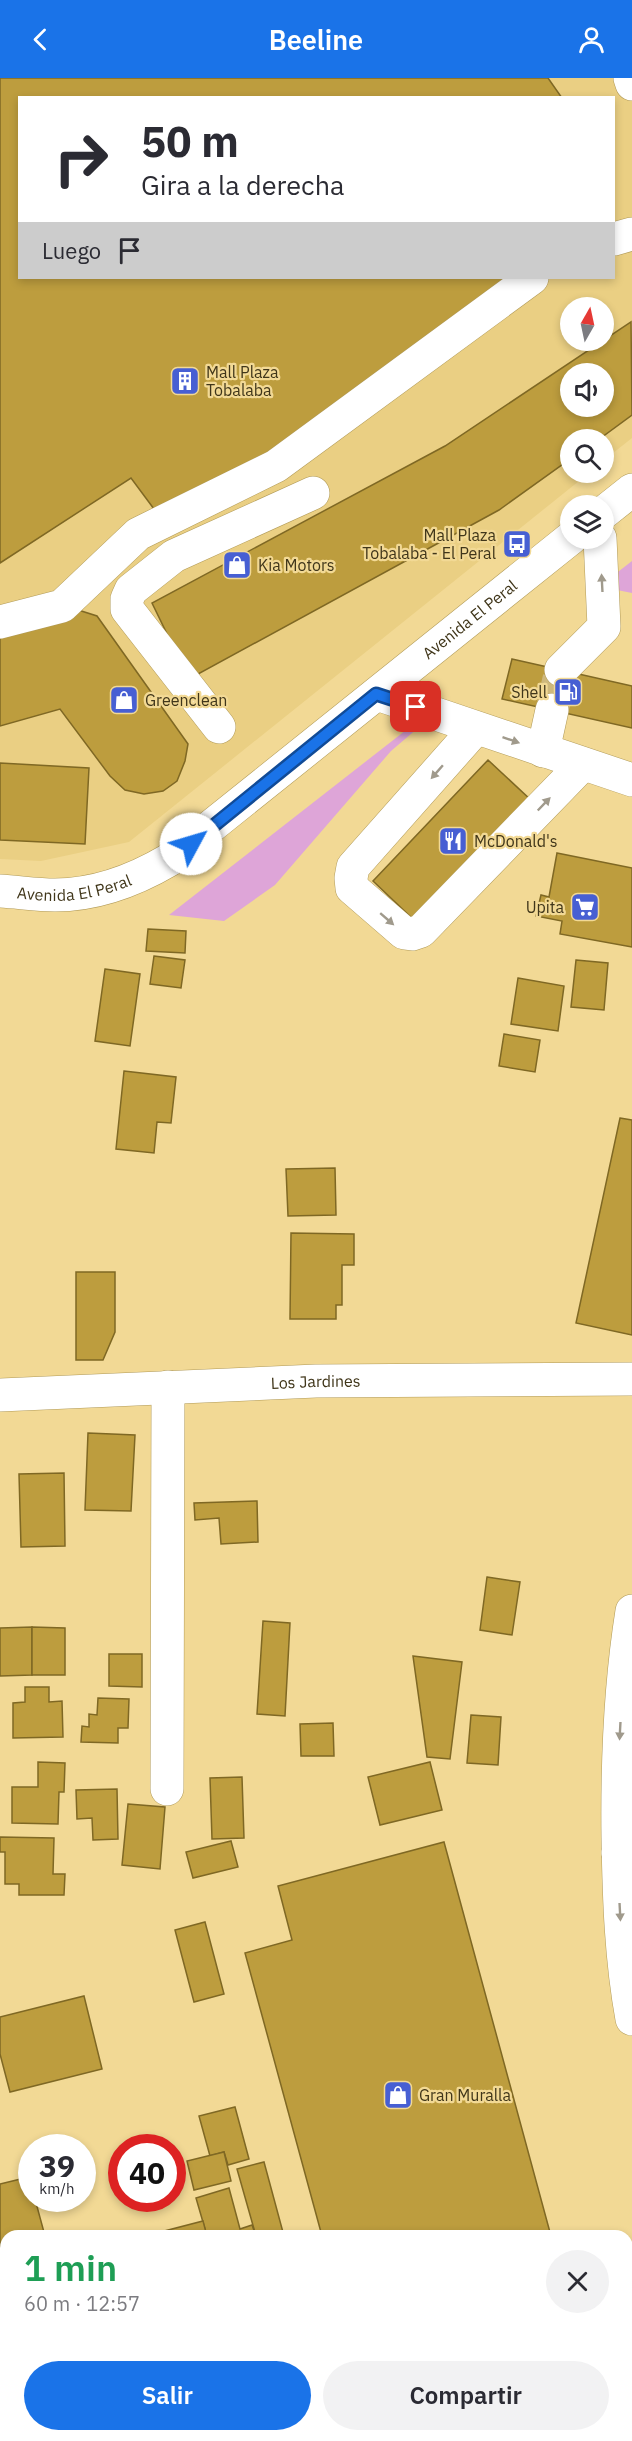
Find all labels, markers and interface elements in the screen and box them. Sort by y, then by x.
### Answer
text: Beeline [269,22,363,57]
icon: back [24,23,57,56]
icon: person [575,23,608,56]
text: 50 m [141,114,239,169]
icon: right [42,120,120,198]
text: Gira a la derecha [141,167,344,202]
icon: arrive [113,234,146,267]
text: Luego [42,236,101,265]
north arrow [560,297,614,351]
map controls [560,297,614,549]
place label: Mall Plaza Tobalaba [206,362,279,400]
button: sound [560,363,614,417]
building icon: Mall Plaza Tobalaba [169,365,201,397]
button: search [560,429,614,483]
button: layers [560,495,614,549]
place label: Mall Plaza Tobalaba - El Peral [362,525,496,563]
bus stop icon: Mall Plaza Tobalaba - El Peral [501,528,533,560]
shop icon: Kia Motors [221,549,253,581]
place label: Kia Motors [258,555,335,575]
one-way arrow [598,573,607,592]
street label: Avenida El Peral [418,575,521,663]
fuel station icon: Shell [552,676,584,708]
pin [390,681,441,732]
place label: Shell [511,682,547,702]
shop icon: Greenclean [108,684,140,716]
place label: Greenclean [145,690,227,710]
icon: arrive [399,690,432,723]
one-way arrow [502,735,520,745]
one-way arrow [431,764,444,779]
one-way arrow [536,798,550,812]
position arrow [159,812,223,876]
restaurant icon: McDonald's [437,825,469,857]
place label: McDonald's [474,831,558,851]
street label: Avenida El Peral [16,870,134,905]
supermarket icon: Upita [569,891,601,923]
place label: Upita [526,897,564,917]
one-way arrow [380,912,395,926]
street label: Los Jardines [270,1371,361,1393]
one-way arrow [615,1722,624,1741]
one-way arrow [615,1902,624,1921]
shop icon: Gran Muralla [382,2079,414,2111]
place label: Gran Muralla [419,2085,511,2105]
speed limit sign: 40 [108,2134,186,2212]
text: 39 [39,2146,75,2185]
text: km/h [39,2179,75,2198]
text: 1 min [24,2244,117,2291]
button: close [546,2250,609,2313]
text: 60 m · 12:57 [24,2290,140,2317]
button: Salir [24,2361,311,2430]
button: Compartir [323,2361,609,2430]

